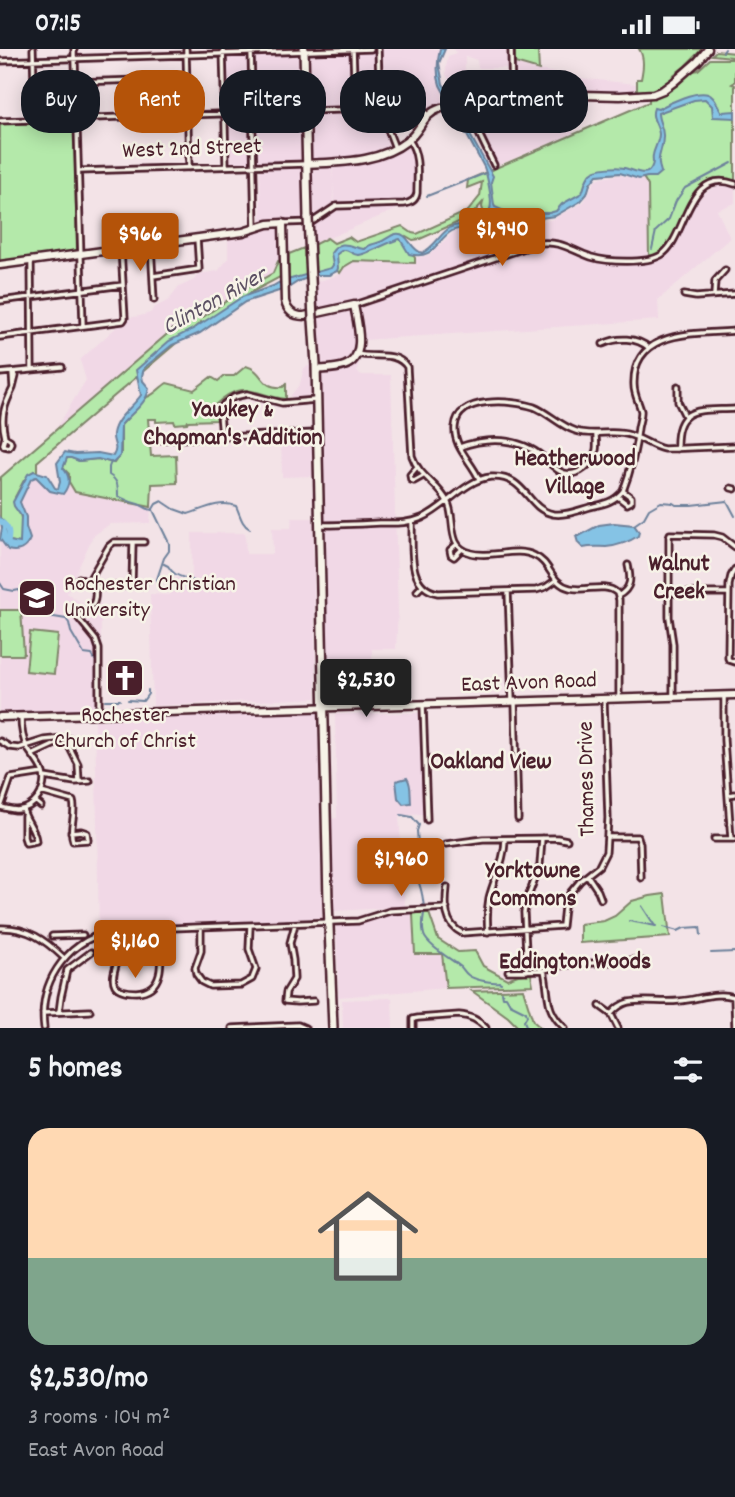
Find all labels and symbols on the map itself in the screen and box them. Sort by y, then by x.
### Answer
street label: West 2nd Street [122,131,262,169]
pin: $1,940 [445,209,559,268]
pin: $966 [99,213,181,273]
water label: Clinton River [157,258,276,345]
district label: Yawkey & Chapman's Addition [143,394,323,456]
district label: Heatherwood Village [514,443,636,505]
district label: Walnut Creek [648,548,710,610]
place label: Rochester Christian University [64,569,236,628]
school or university icon: Rochester Christian University [16,577,58,619]
church icon: Rochester Church of Christ [104,657,146,699]
pin: $2,530 [309,659,423,719]
street label: East Avon Road [460,665,598,703]
place label: Rochester Church of Christ [54,700,196,759]
street label: Thames Drive [570,721,606,837]
district label: Oakland View [430,746,552,780]
pin: $1,960 [344,839,458,898]
district label: Yorktowne Commons [485,855,581,917]
pin: $1,160 [78,921,192,980]
district label: Eddington Woods [499,946,651,980]

